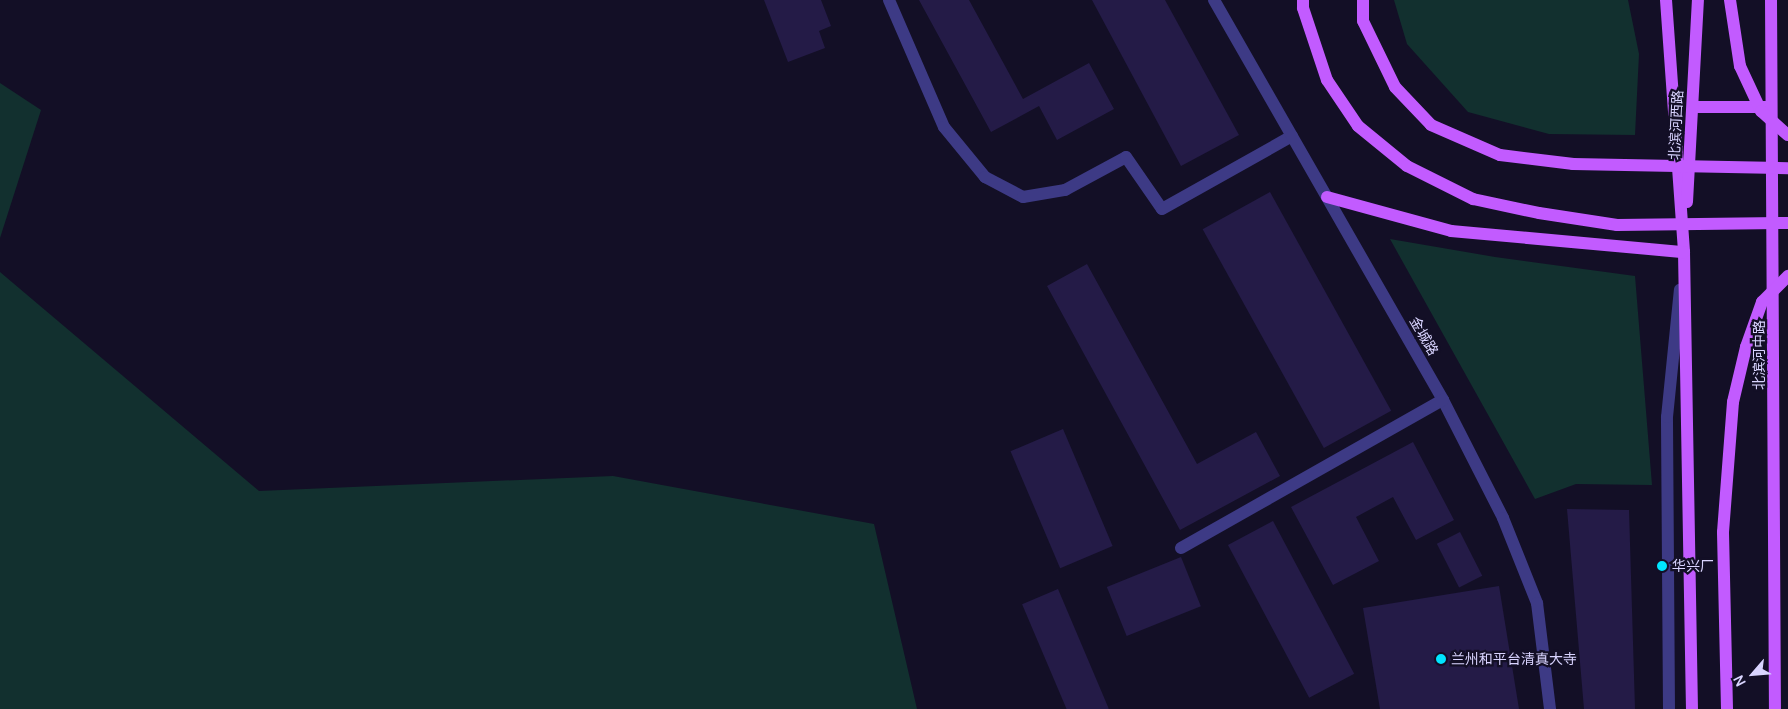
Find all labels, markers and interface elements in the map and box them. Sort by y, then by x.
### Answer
street label: 北滨河西路 [1666,90,1686,160]
street label: 金城路 [1406,314,1442,358]
street label: 北滨河中路 [1751,320,1767,390]
place label: 华兴厂 [1672,558,1714,574]
marker: 华兴厂 [1656,560,1668,572]
north arrow [1728,649,1778,699]
place label: 兰州和平台清真大寺 [1451,651,1577,667]
marker: 兰州和平台清真大寺 [1435,653,1447,665]
text: N [1728,672,1750,690]

